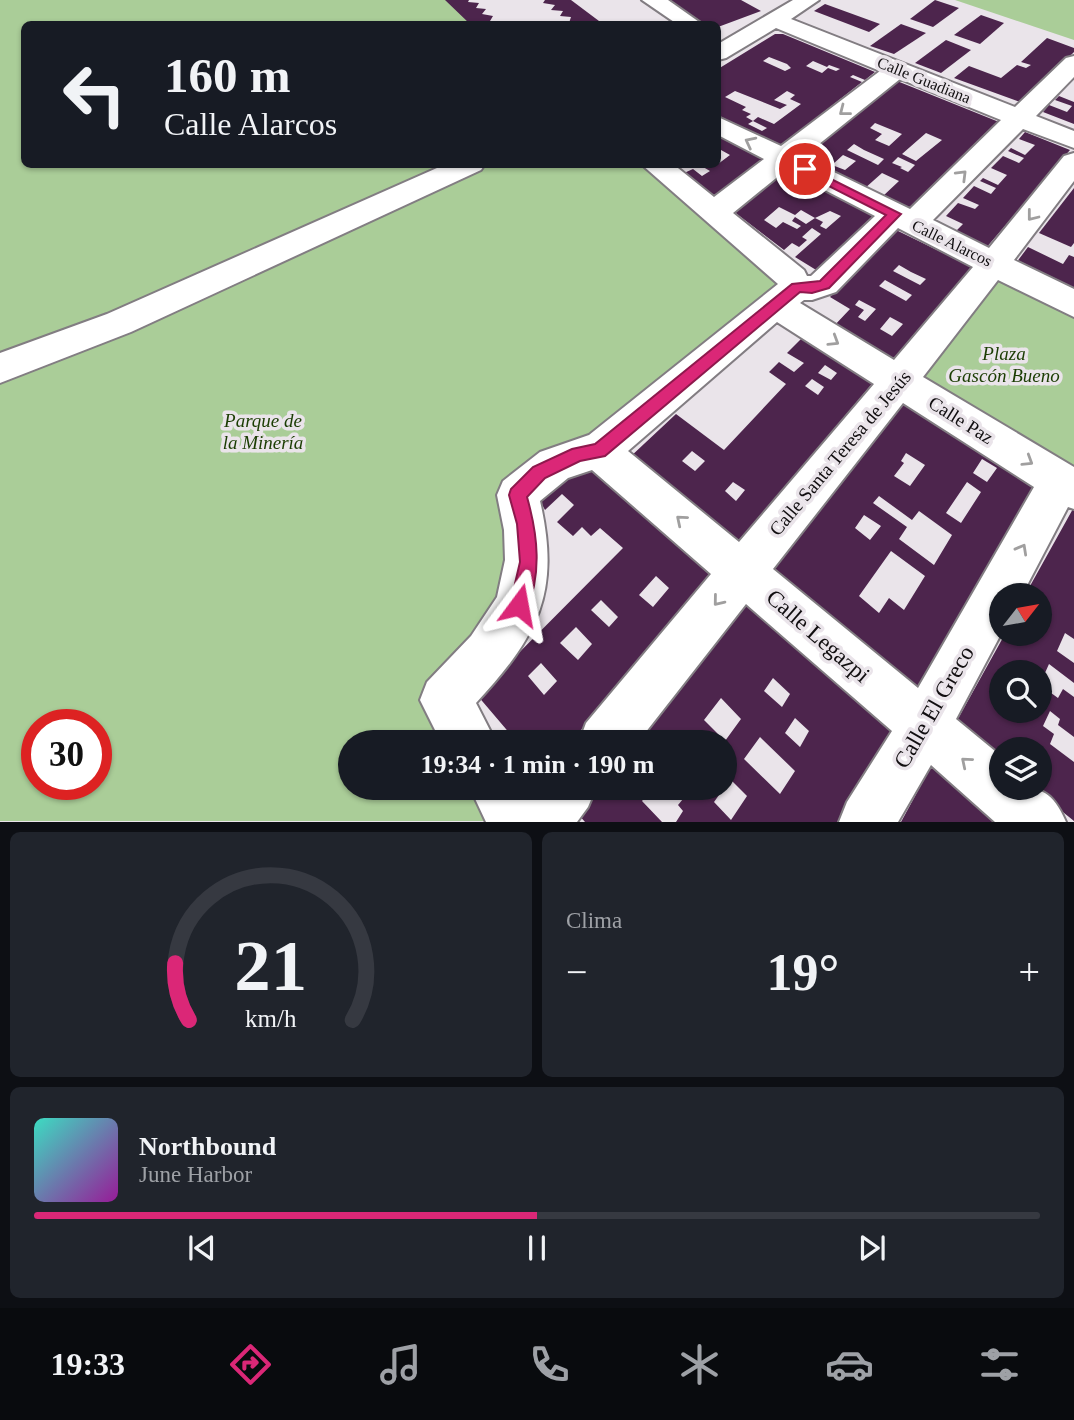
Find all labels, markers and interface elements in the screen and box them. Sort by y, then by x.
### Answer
text: 160 m [164,48,291,103]
icon: left [49,49,140,140]
street label: Calle Guadiana [875,54,973,106]
one-way arrow [839,103,851,115]
text: Calle Alarcos [164,106,337,142]
one-way arrow [745,136,757,150]
pin [775,139,835,199]
icon: arrive [786,150,824,188]
one-way arrow [953,171,966,184]
one-way arrow [1028,208,1040,221]
street label: Calle Alarcos [909,216,995,270]
one-way arrow [827,333,840,346]
park label: Plaza Gascón Bueno [948,343,1060,386]
street label: Calle Santa Teresa de Jesús [765,366,915,540]
street label: Calle Paz [925,392,997,448]
park label: Parque de la Minería [223,410,303,453]
one-way arrow [1020,453,1033,466]
one-way arrow [676,515,689,528]
one-way arrow [1014,544,1028,557]
position arrow [482,568,556,642]
north arrow [989,583,1052,646]
map controls [989,583,1052,800]
street label: Calle Legazpi [761,584,875,688]
one-way arrow [713,593,726,605]
street label: Calle El Greco [889,642,979,772]
button: search [989,660,1052,723]
speed limit sign: 30 [21,709,112,800]
button: layers [989,737,1052,800]
text: 19:34 · 1 min · 190 m [421,750,655,779]
one-way arrow [962,758,975,770]
text: Clima [566,908,622,933]
text: 21 [235,926,307,1007]
text: 19° [767,944,839,1001]
text: − [566,951,587,993]
text: + [1019,951,1040,993]
text: km/h [245,1005,297,1032]
text: Northbound [139,1132,276,1161]
text: June Harbor [139,1162,252,1187]
icon: previous [183,1229,221,1267]
icon: pause [518,1229,556,1267]
icon: next [853,1229,891,1267]
icon: directions [226,1340,275,1389]
icon: music [376,1340,425,1389]
icon: phone [525,1340,574,1389]
icon: climate [675,1340,724,1389]
icon: car [825,1340,874,1389]
icon: filters [975,1340,1024,1389]
text: 19:33 [50,1346,125,1382]

